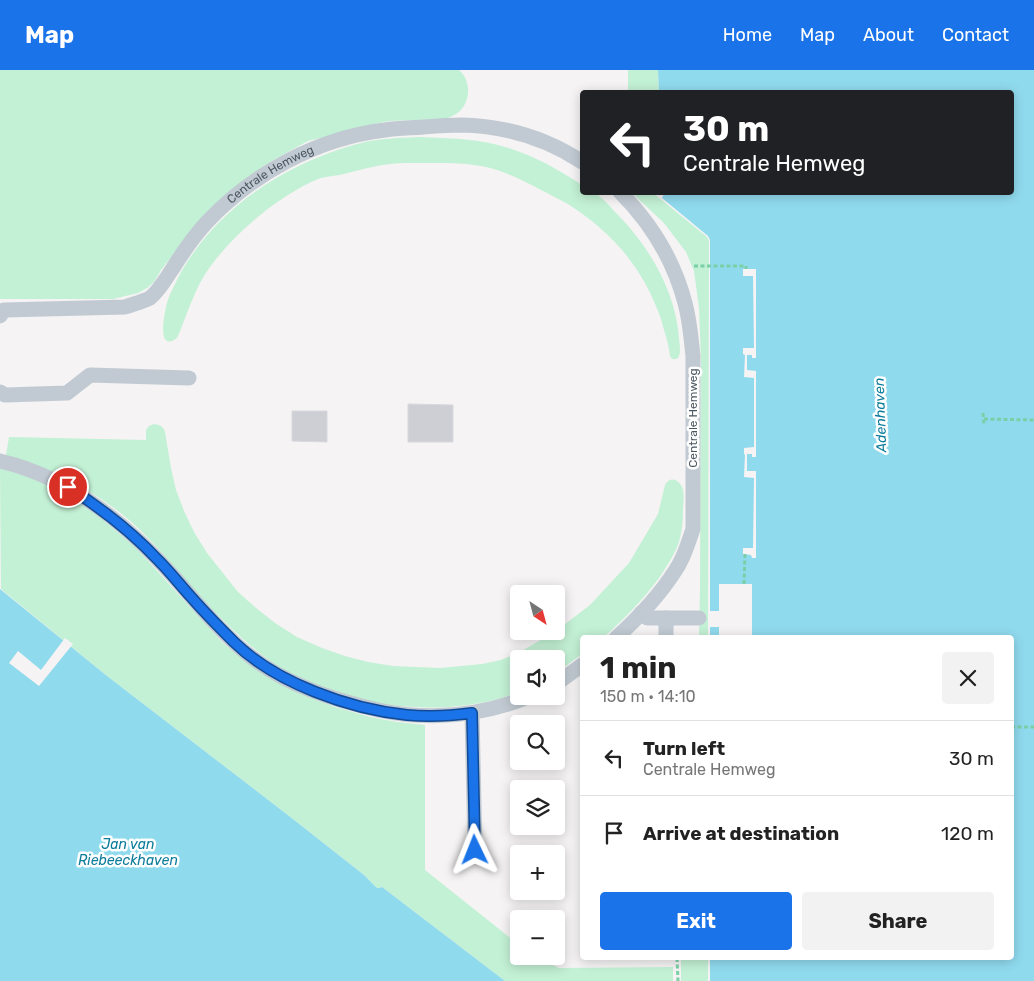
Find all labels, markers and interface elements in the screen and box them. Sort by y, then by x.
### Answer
text: Map [25,21,74,49]
text: Home [723,24,772,46]
text: Map [800,24,835,46]
text: About [863,24,914,46]
text: Contact [942,24,1009,46]
text: 30 m [683,108,769,150]
icon: left [600,110,665,175]
street label: Centrale Hemweg [224,143,316,206]
text: Centrale Hemweg [683,150,865,177]
street label: Centrale Hemweg [686,368,700,468]
water label: Adenhaven [871,377,890,453]
pin [47,466,89,508]
icon: arrive [54,473,82,501]
north arrow [510,585,565,640]
map controls [510,585,565,965]
button: sound [510,650,565,705]
text: 1 min [600,650,677,686]
button: close [942,652,994,704]
text: 150 m · 14:10 [600,687,696,706]
button: search [510,715,565,770]
text: Turn left [643,737,725,760]
icon: left [600,744,628,772]
text: 30 m [949,747,994,770]
text: Centrale Hemweg [643,760,776,779]
button: layers [510,780,565,835]
icon: arrive [600,819,628,847]
text: Arrive at destination [643,822,839,845]
text: 120 m [941,822,994,845]
position arrow [448,823,500,875]
water label: Jan van Riebeeckhaven [78,836,178,869]
button: + [510,845,565,900]
button: Exit [600,892,792,950]
button: Share [802,892,994,950]
button: − [510,910,565,965]

